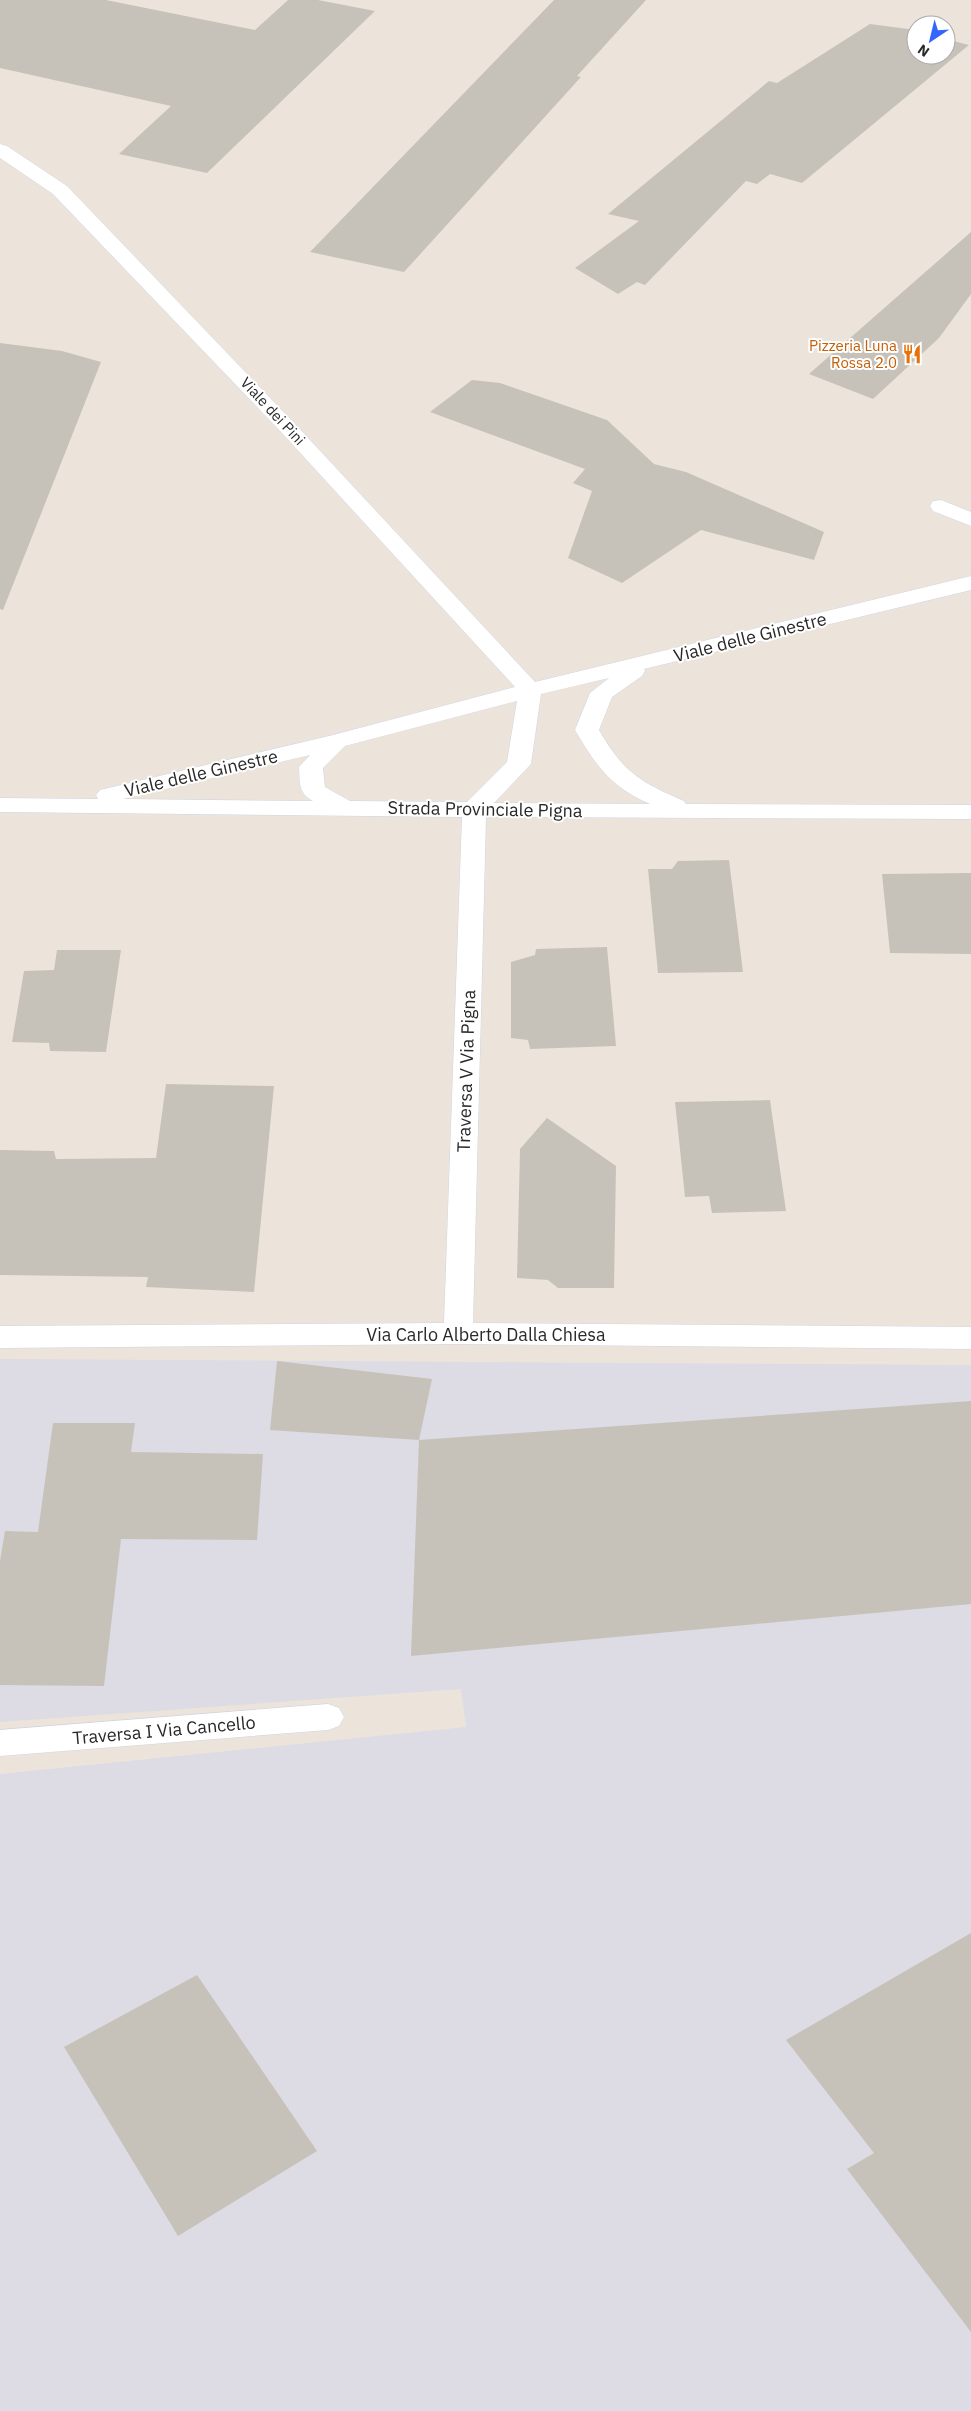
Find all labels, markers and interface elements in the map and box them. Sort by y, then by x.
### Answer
north arrow [906,15,956,65]
text: N [914,40,933,61]
place label: Pizzeria Luna Rossa 2.0 [809,336,897,372]
restaurant icon: Pizzeria Luna Rossa 2.0 [901,343,923,365]
street label: Viale dei Pini [237,373,309,449]
street label: Viale delle Ginestre [671,607,829,667]
street label: Viale delle Ginestre [122,744,280,802]
street label: Strada Provinciale Pigna [387,796,583,822]
street label: Traversa V Via Pigna [452,989,480,1153]
street label: Via Carlo Alberto Dalla Chiesa [366,1323,606,1346]
street label: Traversa I Via Cancello [71,1711,257,1749]

